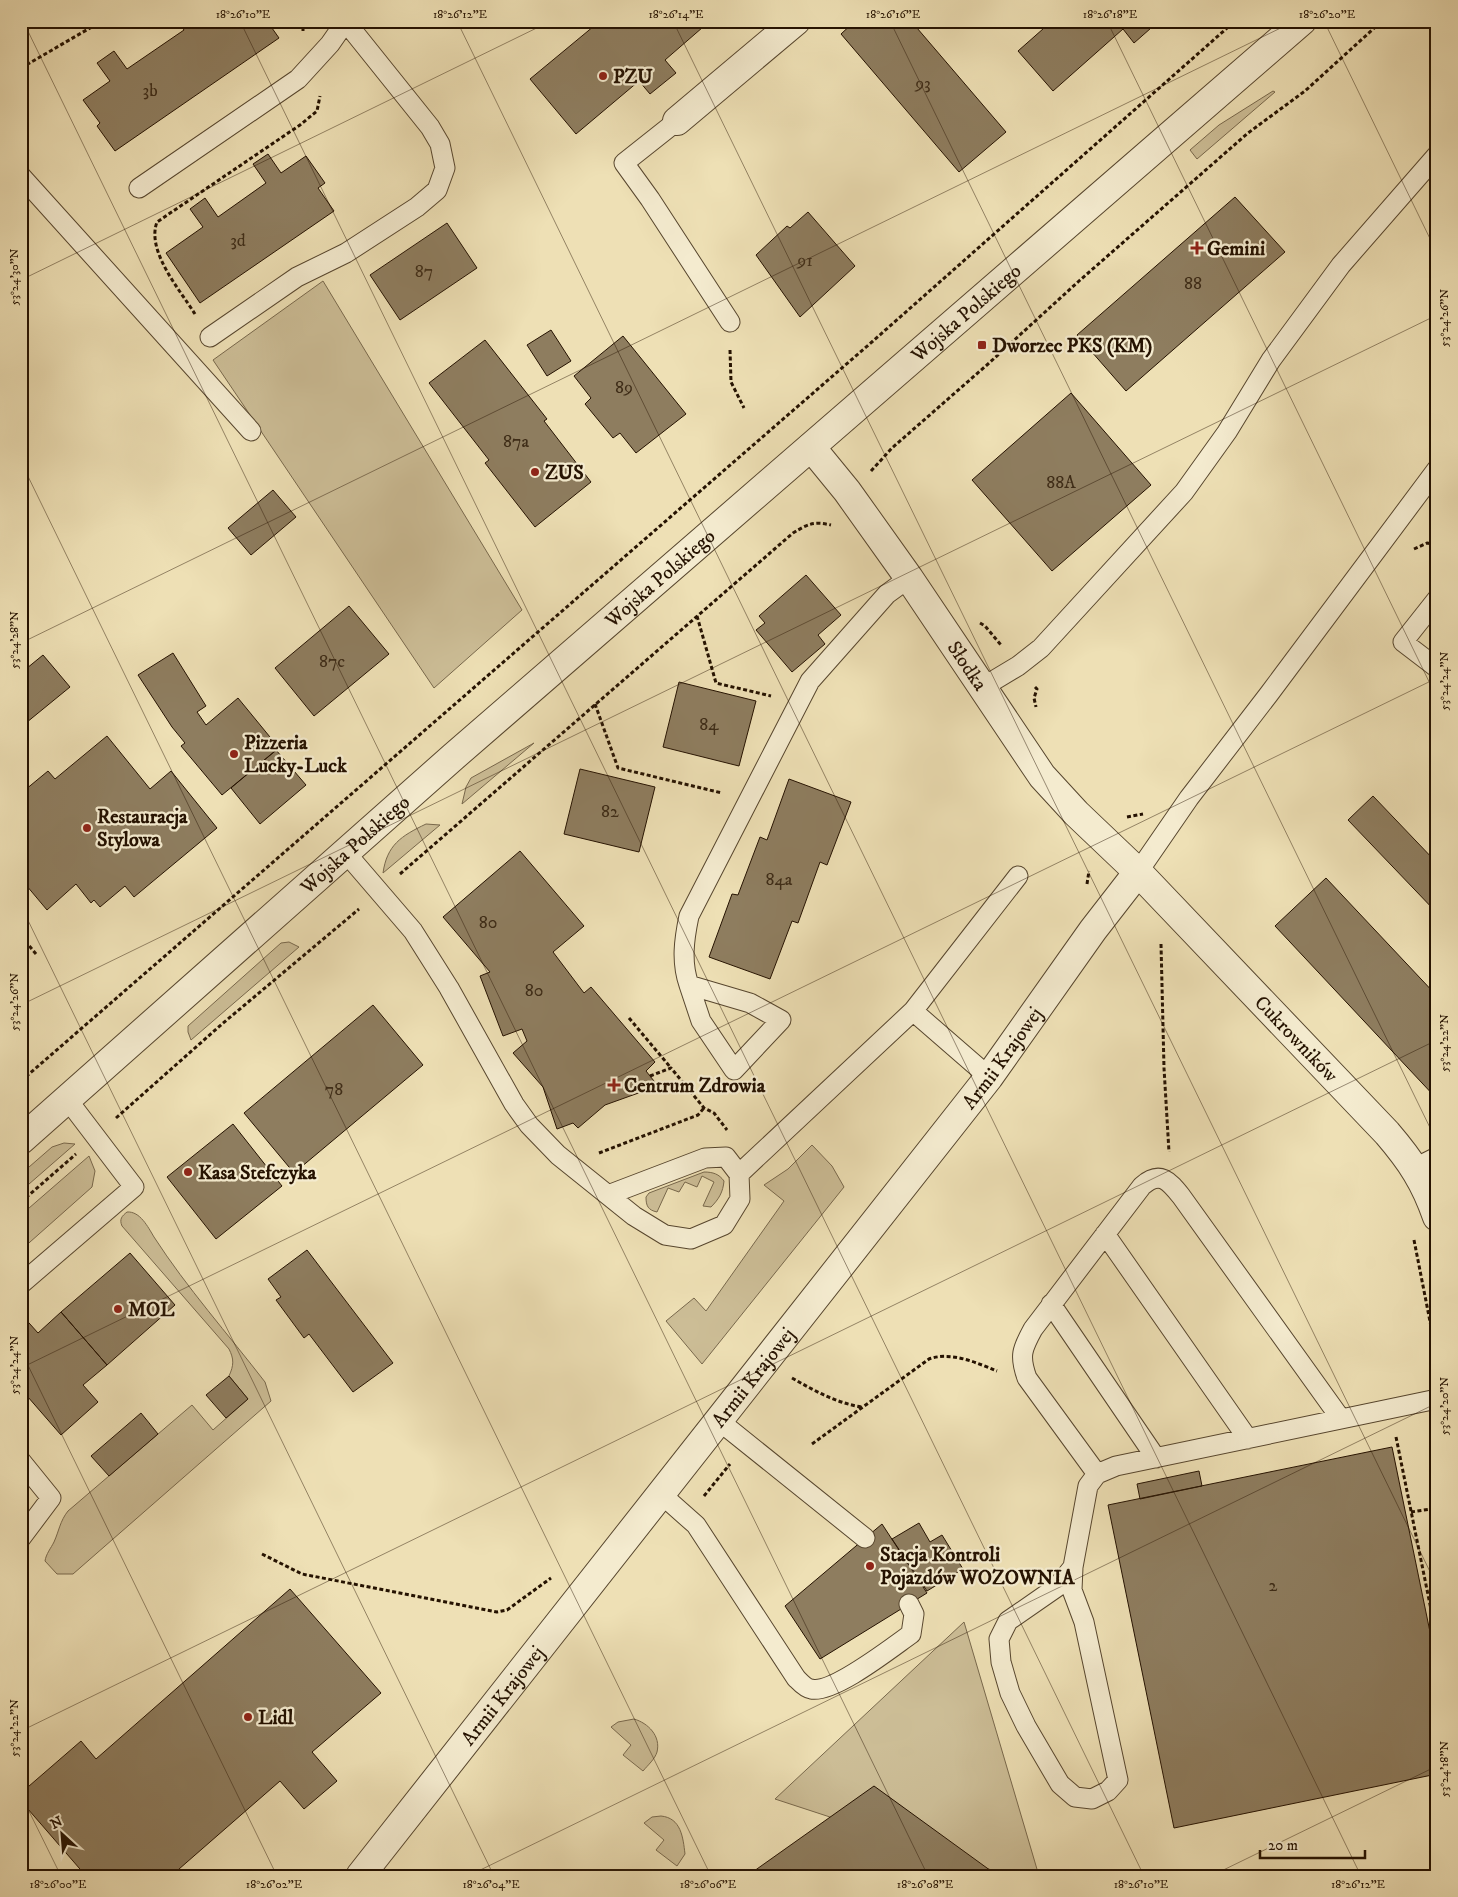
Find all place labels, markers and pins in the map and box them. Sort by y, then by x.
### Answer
place label: PZU [613,65,653,90]
marker: PZU [597,70,609,82]
place label: Gemini [1207,237,1265,262]
marker: Gemini [1191,242,1203,254]
place label: Dworzec PKS (KM) [992,334,1153,359]
marker: Dworzec PKS (KM) [976,339,988,351]
place label: ZUS [545,461,584,486]
marker: ZUS [529,466,541,478]
place label: Pizzeria Lucky-Luck [244,731,348,779]
marker: Pizzeria Lucky-Luck [228,748,240,760]
place label: Restauracja Stylowa [97,805,188,853]
marker: Restauracja Stylowa [81,822,93,834]
place label: Centrum Zdrowia [624,1074,766,1099]
marker: Centrum Zdrowia [608,1079,620,1091]
place label: Kasa Stefczyka [198,1161,317,1186]
marker: Kasa Stefczyka [182,1166,194,1178]
place label: MOL [128,1298,175,1323]
marker: MOL [112,1303,124,1315]
place label: Stacja Kontroli Pojazdów WOZOWNIA [880,1543,1076,1591]
marker: Stacja Kontroli Pojazdów WOZOWNIA [864,1560,876,1572]
place label: Lidl [258,1706,295,1731]
marker: Lidl [242,1711,254,1723]

